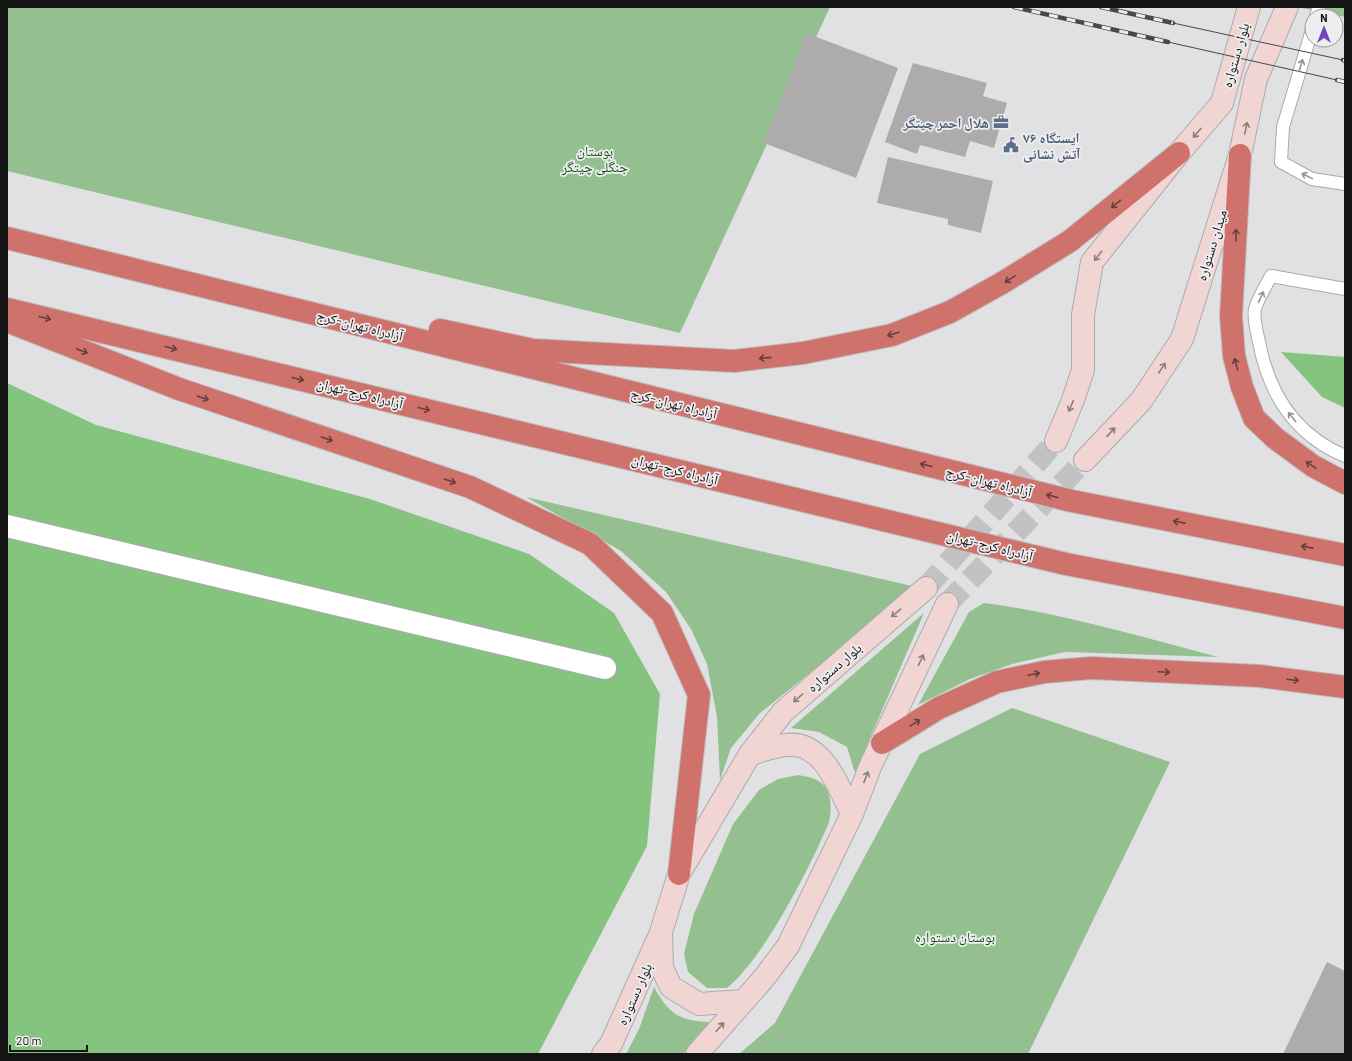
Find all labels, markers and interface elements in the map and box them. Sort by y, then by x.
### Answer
north arrow [1304,8,1344,48]
text: N [1320,11,1328,24]
street label: بلوار دستواره [1218,21,1253,90]
one-way arrow [1298,59,1305,72]
office icon: هلال احمر چیتگر [992,113,1010,131]
place label: هلال احمر چیتگر [902,114,989,131]
one-way arrow [1242,122,1250,135]
one-way arrow [1192,127,1201,138]
place label: ایستگاه ۷۶ آتش نشانی [1023,129,1080,163]
public building icon: ایستگاه ۷۶ آتش نشانی [1002,136,1020,154]
park label: بوستان جنگلی چیتگر [561,142,628,176]
one-way arrow [1301,172,1313,179]
one-way arrow [1111,200,1121,209]
street label: میدان دستواره [1192,207,1231,283]
one-way arrow [1232,229,1240,242]
one-way arrow [1093,250,1102,261]
one-way arrow [1004,275,1016,283]
one-way arrow [1258,291,1265,303]
street label: آزادراه تهران-کرج [315,306,405,346]
one-way arrow [38,314,51,322]
one-way arrow [886,331,899,338]
one-way arrow [164,345,177,352]
one-way arrow [76,347,88,355]
one-way arrow [759,354,772,361]
one-way arrow [1232,358,1239,371]
one-way arrow [1158,363,1167,374]
street label: آزادراه کرج-تهران [315,374,405,414]
one-way arrow [291,375,304,383]
street label: آزادراه تهران-کرج [629,384,719,424]
one-way arrow [197,394,209,402]
one-way arrow [1067,399,1074,411]
one-way arrow [417,406,430,413]
one-way arrow [1287,412,1296,422]
one-way arrow [1107,427,1116,437]
one-way arrow [320,436,333,443]
street label: آزادراه کرج-تهران [630,450,720,490]
one-way arrow [919,461,932,468]
one-way arrow [1306,461,1317,469]
street label: آزادراه تهران-کرج [944,462,1034,502]
one-way arrow [443,477,455,485]
one-way arrow [1046,492,1059,499]
one-way arrow [1173,518,1186,526]
street label: آزادراه کرج-تهران [945,526,1035,566]
one-way arrow [1301,543,1314,551]
one-way arrow [890,608,901,617]
street label: بلوار دستواره [803,639,865,696]
one-way arrow [918,654,925,666]
one-way arrow [1157,668,1170,675]
one-way arrow [1027,669,1040,677]
one-way arrow [1286,677,1299,684]
one-way arrow [793,694,803,703]
one-way arrow [909,719,920,727]
one-way arrow [862,772,870,784]
park label: بوستان دستواره [915,928,995,946]
street label: بلوار دستواره [613,960,656,1028]
one-way arrow [715,1022,724,1033]
scale bar [10,1027,87,1053]
text: 20 m [16,1033,42,1047]

